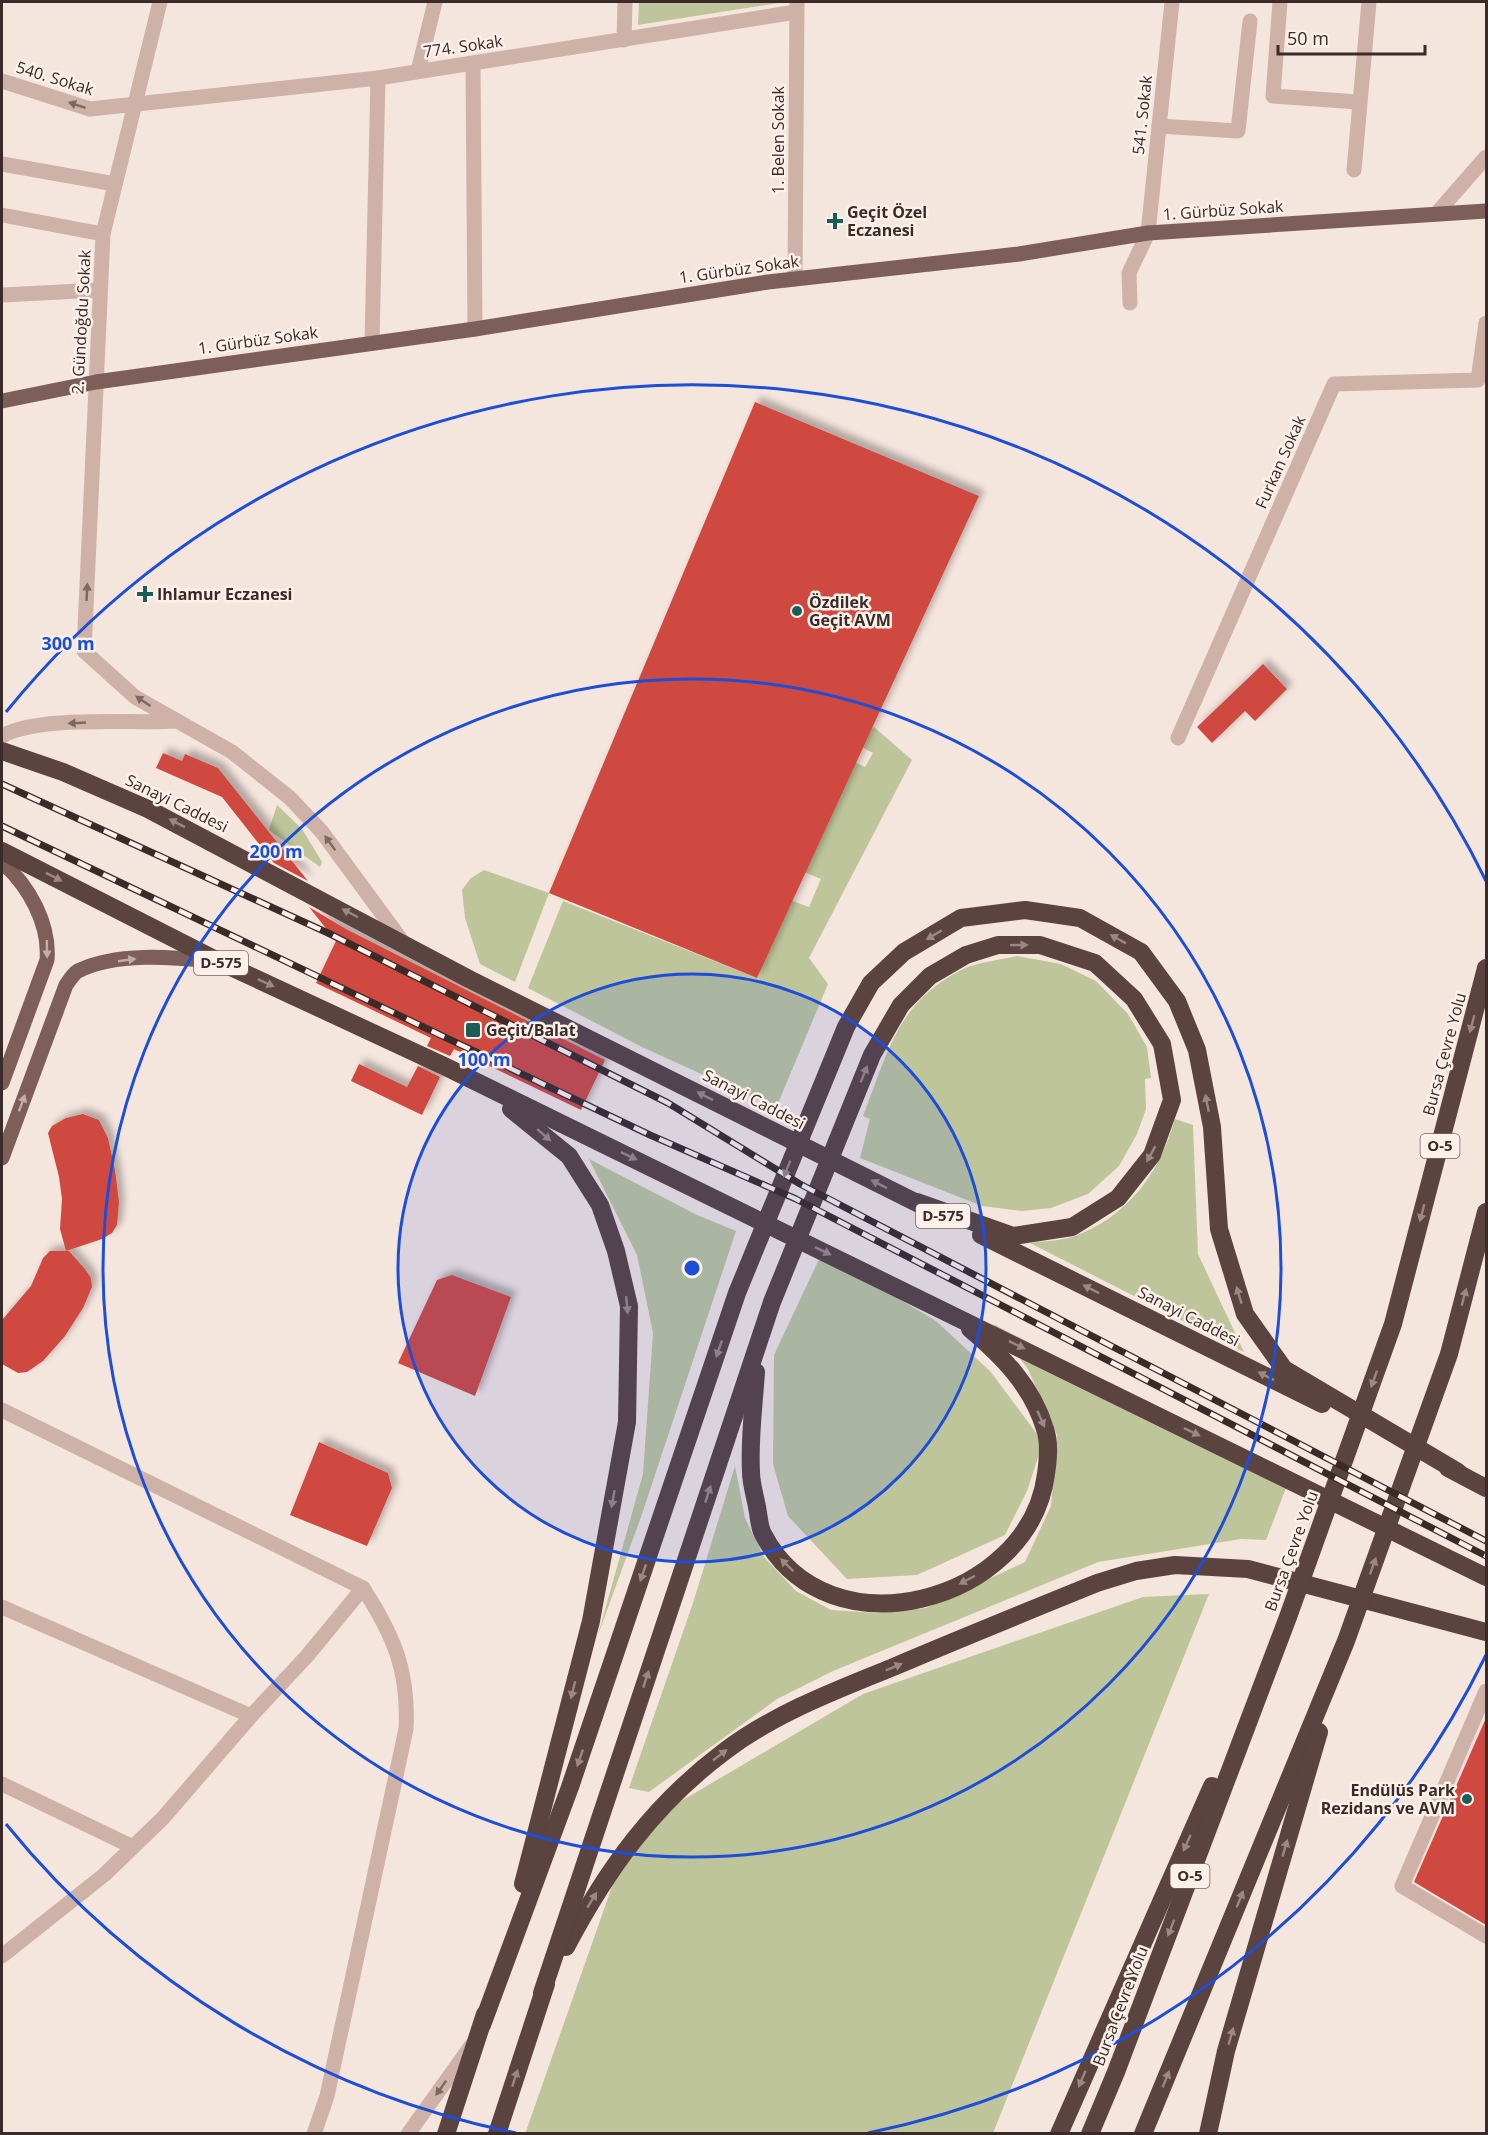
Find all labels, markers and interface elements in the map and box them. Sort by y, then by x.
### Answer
scale bar [1278,18,1425,56]
text: 50 m [1287,26,1329,50]
street label: 774. Sokak [422,29,505,62]
street label: 540. Sokak [14,56,97,100]
street label: 541. Sokak [1127,74,1157,156]
street label: 1. Belen Sokak [767,85,789,194]
one-way arrow [68,100,86,109]
street label: 1. Gürbüz Sokak [1162,195,1285,225]
place label: Geçit Özel Eczanesi [847,201,927,241]
marker: Geçit Özel Eczanesi [828,214,842,228]
street label: 2. Gündoğdu Sokak [66,249,96,395]
street label: 1. Gürbüz Sokak [678,250,801,288]
street label: 1. Gürbüz Sokak [197,321,320,359]
street label: Furkan Sokak [1250,411,1311,512]
one-way arrow [82,583,91,602]
place label: Ihlamur Eczanesi [157,583,292,605]
marker: Ihlamur Eczanesi [138,587,152,601]
place label: Özdilek Geçit AVM [809,591,891,631]
marker: Özdilek Geçit AVM [790,604,804,618]
text: 300 m [41,631,95,655]
one-way arrow [135,695,151,707]
one-way arrow [67,718,86,727]
street label: Sanayi Caddesi [122,769,232,837]
one-way arrow [168,819,185,828]
one-way arrow [324,835,336,850]
text: 200 m [249,839,303,863]
one-way arrow [45,872,62,882]
one-way arrow [341,908,358,918]
one-way arrow [926,929,942,940]
one-way arrow [1109,934,1126,944]
one-way arrow [42,939,52,958]
one-way arrow [1010,940,1029,950]
road number: D-575 [194,951,248,975]
one-way arrow [118,955,137,964]
one-way arrow [257,979,274,988]
street label: Bursa Çevre Yolu [1417,990,1471,1118]
one-way arrow [1466,1015,1476,1033]
place label: Geçit/Balat [486,1019,576,1041]
marker: Geçit/Balat [464,1021,482,1039]
text: 100 m [457,1047,511,1071]
street label: Sanayi Caddesi [699,1064,809,1134]
one-way arrow [859,1065,869,1083]
one-way arrow [696,1092,713,1101]
one-way arrow [18,1094,27,1112]
one-way arrow [1202,1094,1211,1113]
one-way arrow [536,1128,552,1141]
road number: O-5 [1420,1134,1460,1158]
one-way arrow [1146,1146,1156,1163]
one-way arrow [620,1152,637,1161]
one-way arrow [782,1160,791,1178]
one-way arrow [870,1179,888,1189]
road number: D-575 [916,1204,970,1228]
one-way arrow [1417,1204,1427,1222]
one-way arrow [815,1246,832,1255]
centre of rings [682,1258,702,1278]
street label: Sanayi Caddesi [1134,1281,1244,1351]
one-way arrow [1083,1285,1100,1294]
one-way arrow [1234,1286,1244,1304]
one-way arrow [1460,1288,1470,1306]
one-way arrow [623,1296,632,1315]
one-way arrow [713,1340,723,1358]
one-way arrow [1009,1341,1026,1350]
one-way arrow [1368,1370,1378,1388]
one-way arrow [1257,1372,1274,1381]
one-way arrow [1036,1411,1046,1429]
one-way arrow [1183,1426,1201,1436]
one-way arrow [704,1485,713,1503]
street label: Bursa Çevre Yolu [1259,1488,1323,1614]
one-way arrow [608,1490,617,1509]
one-way arrow [1368,1557,1378,1575]
one-way arrow [781,1559,795,1573]
one-way arrow [638,1564,647,1582]
one-way arrow [958,1575,975,1585]
one-way arrow [885,1662,903,1672]
one-way arrow [642,1670,652,1688]
one-way arrow [568,1680,578,1699]
one-way arrow [575,1749,585,1767]
one-way arrow [713,1749,728,1761]
place label: Endülüs Park Rezidans ve AVM [1321,1779,1455,1819]
marker: Endülüs Park Rezidans ve AVM [1460,1792,1474,1806]
one-way arrow [1182,1835,1191,1852]
one-way arrow [1281,1839,1290,1857]
road number: O-5 [1170,1864,1210,1888]
one-way arrow [1236,1890,1245,1908]
one-way arrow [586,1891,597,1908]
one-way arrow [1166,1919,1176,1937]
street label: Bursa Çevre Yolu [1087,1943,1153,2069]
one-way arrow [1227,2026,1236,2044]
one-way arrow [511,2069,520,2087]
one-way arrow [1161,2070,1171,2088]
one-way arrow [1077,2071,1087,2089]
one-way arrow [436,2080,448,2095]

